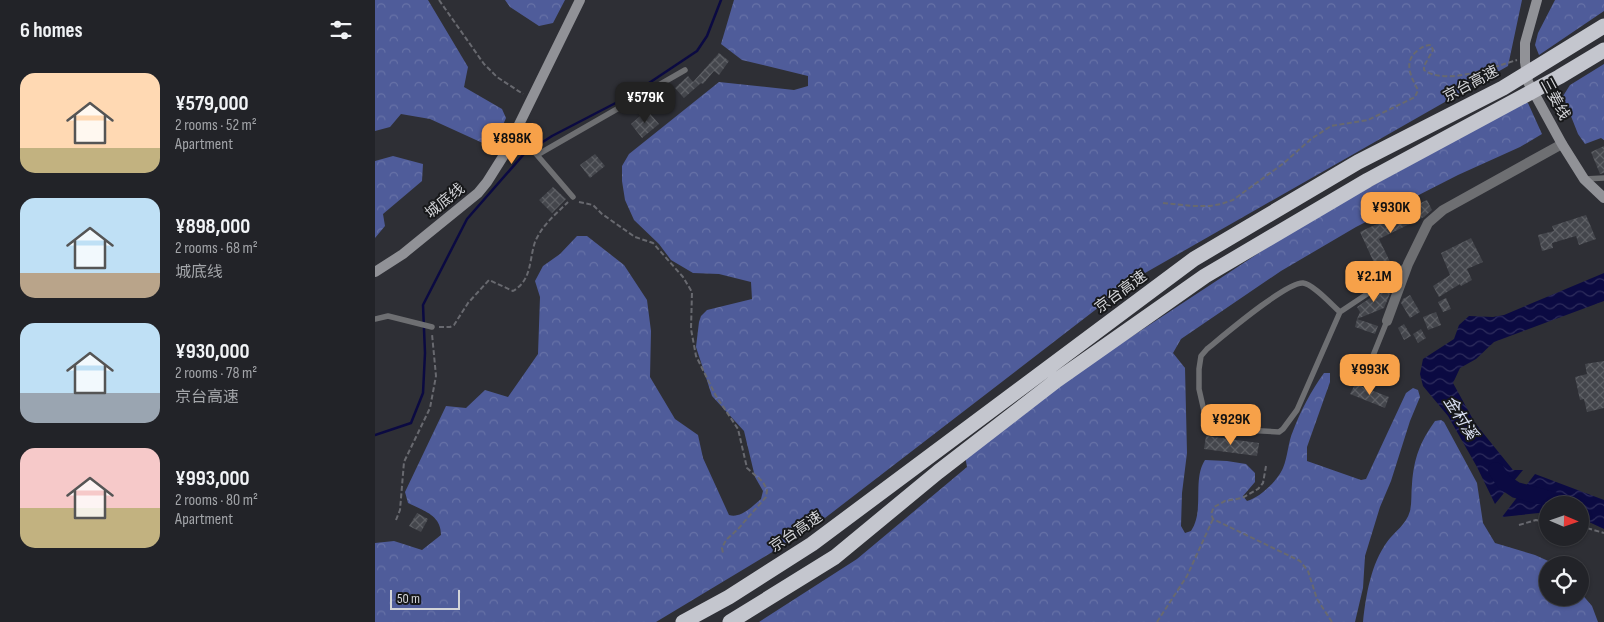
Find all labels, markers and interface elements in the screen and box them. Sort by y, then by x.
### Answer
icon: filters [327,16,355,44]
text: 6 homes [20,18,83,43]
street label: 京台高速 [1440,62,1502,106]
street label: 三姜线 [1536,75,1574,123]
pin: ¥579K [610,82,680,124]
text: ¥579K [626,88,664,107]
text: ¥579,000 [175,91,248,116]
icon: home [60,93,120,153]
text: 2 rooms · 52 m² [175,116,257,135]
pin: ¥898K [477,122,547,165]
text: ¥898K [493,129,531,148]
text: Apartment [175,135,233,154]
street label: 城底线 [422,179,468,223]
pin: ¥930K [1356,192,1426,234]
text: ¥930K [1372,198,1410,217]
text: ¥898,000 [175,214,250,239]
icon: home [60,218,120,278]
text: 2 rooms · 68 m² [175,239,258,258]
pin: ¥2.1M [1339,260,1409,303]
text: 城底线 [175,263,223,282]
street label: 京台高速 [1091,267,1151,317]
text: ¥2.1M [1356,267,1392,286]
text: ¥930,000 [175,339,249,364]
icon: home [60,343,120,403]
pin: ¥993K [1335,354,1405,396]
text: ¥993K [1351,360,1389,379]
text: 2 rooms · 78 m² [175,364,257,383]
text: 京台高速 [175,388,239,407]
water label: 金村溪 [1439,393,1482,445]
pin: ¥929K [1196,404,1266,446]
text: ¥929K [1212,410,1250,429]
text: ¥993,000 [175,466,250,491]
icon: home [60,468,120,528]
text: 2 rooms · 80 m² [175,491,258,510]
north arrow [1539,496,1589,546]
map controls [1539,496,1589,606]
street label: 京台高速 [766,507,826,557]
text: Apartment [175,510,233,529]
button: locate [1539,556,1589,606]
scale bar [390,587,460,610]
text: 50 m [397,590,420,607]

